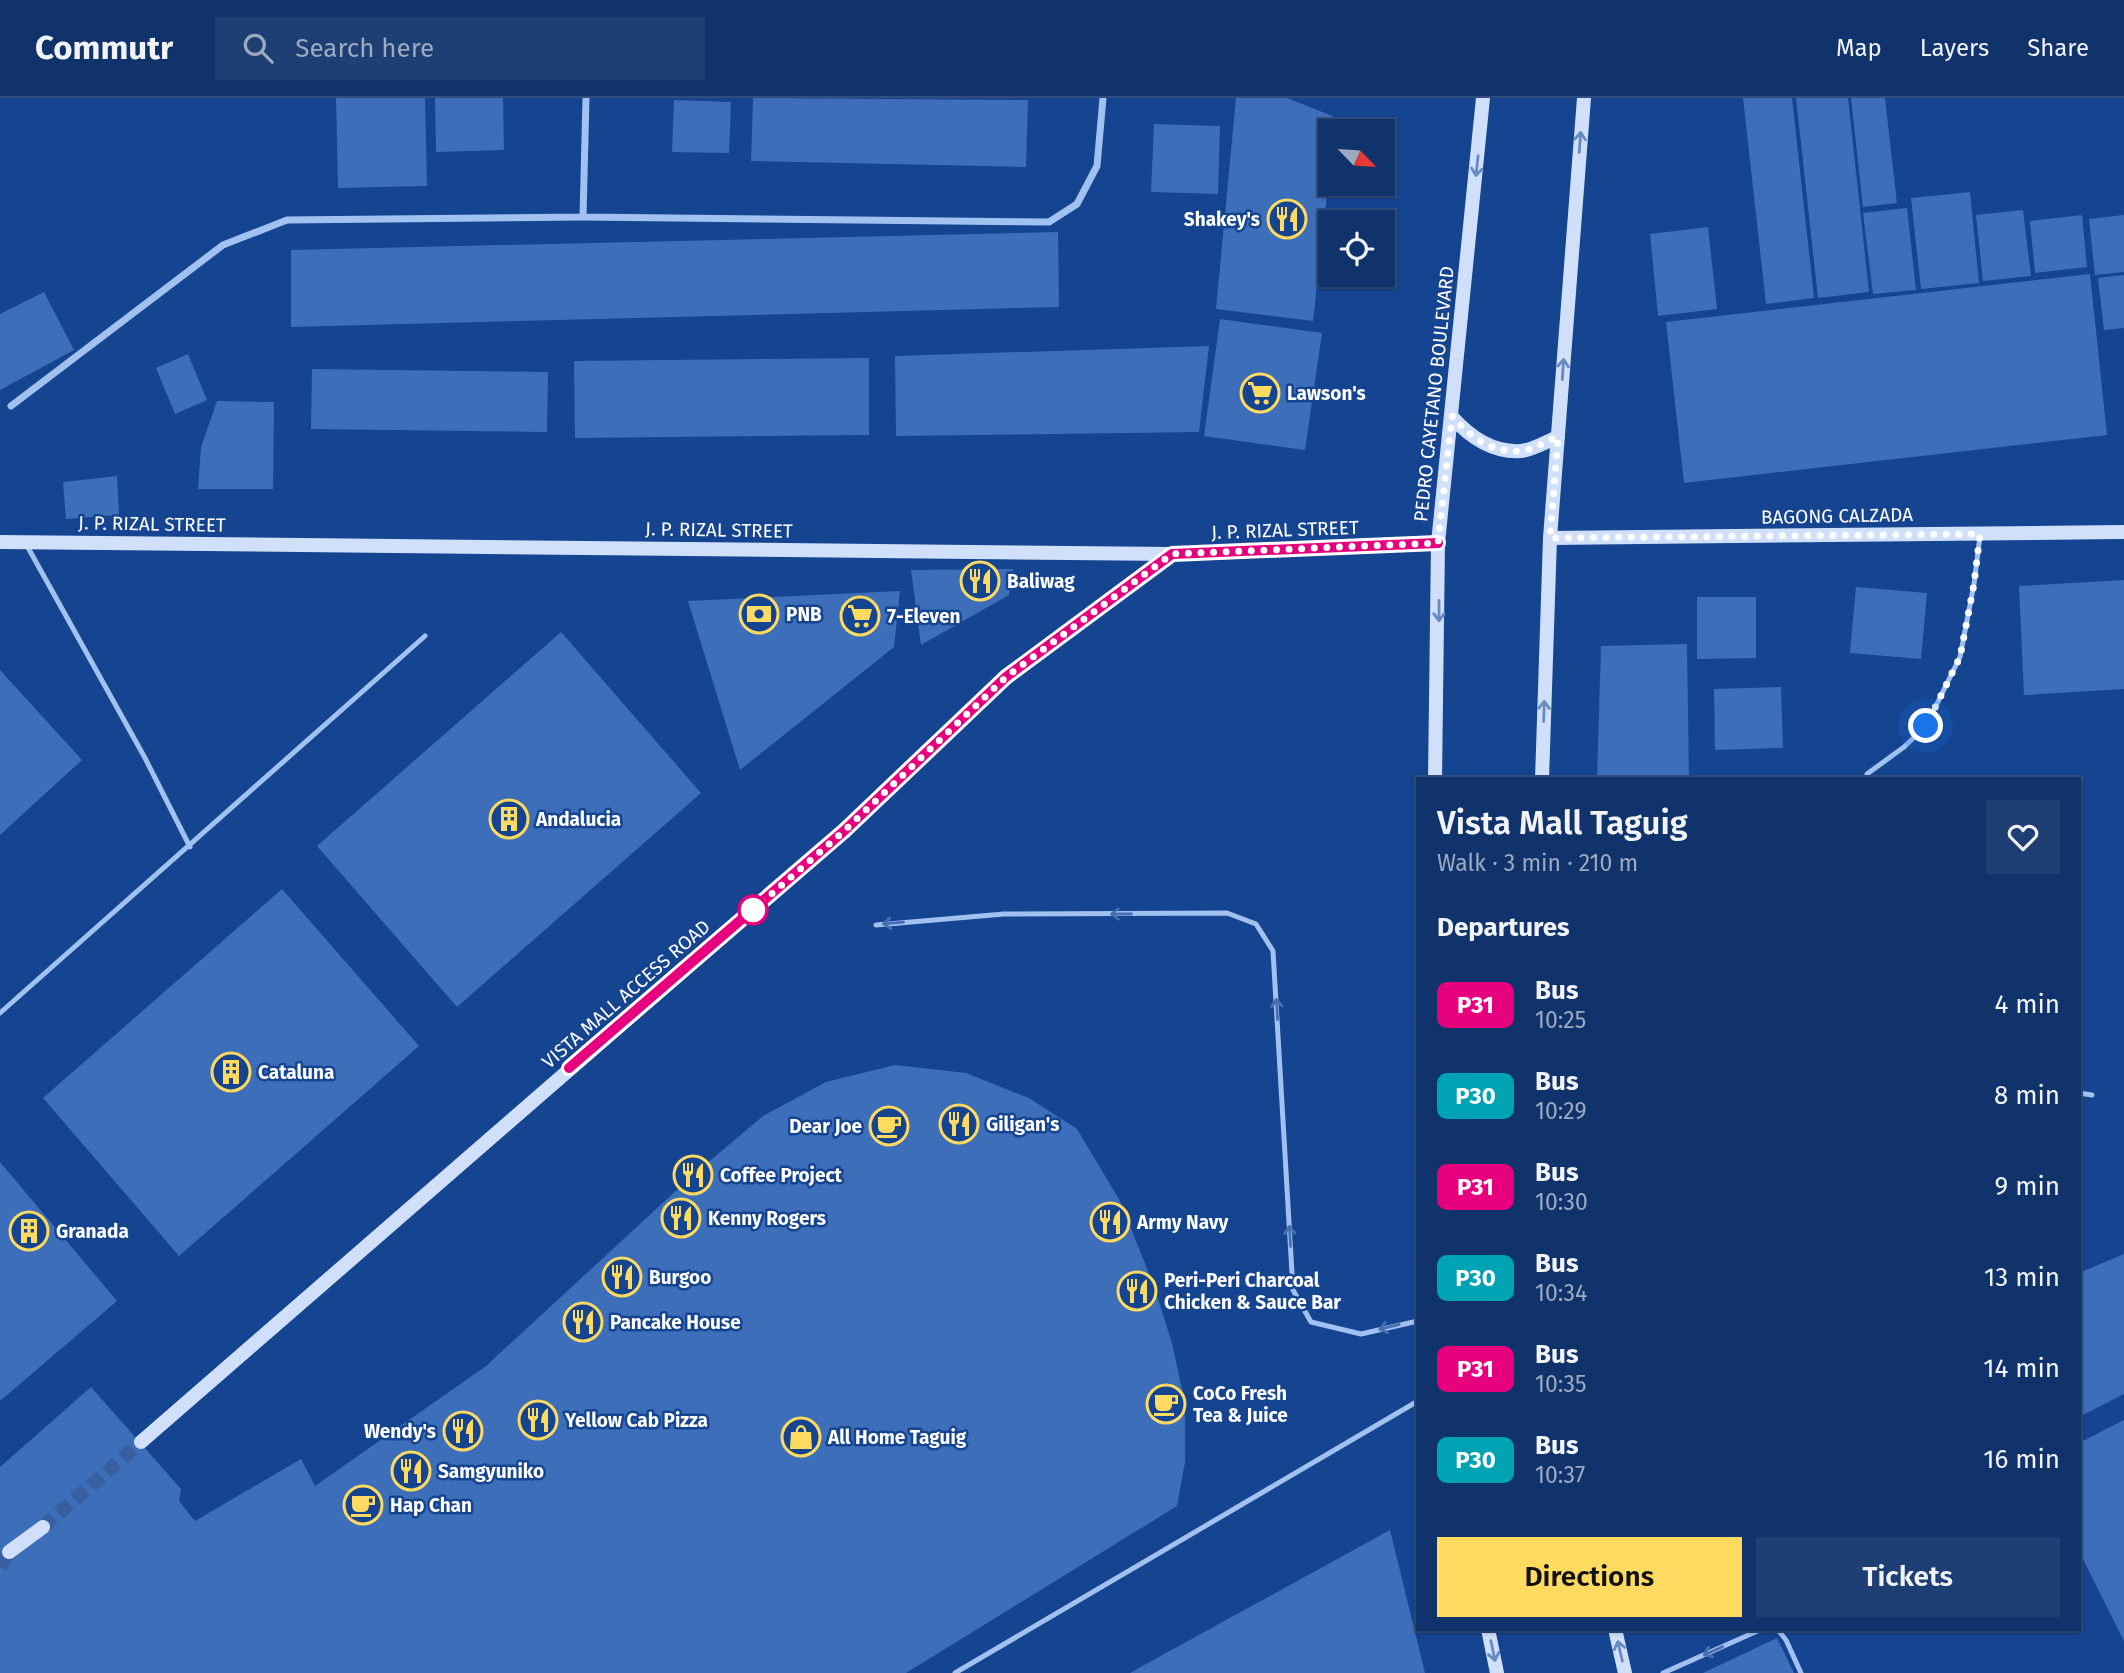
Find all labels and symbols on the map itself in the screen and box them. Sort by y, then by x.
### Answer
north arrow [1318,119,1395,196]
one-way arrow [1574,131,1587,154]
one-way arrow [1470,154,1483,177]
restaurant icon: Shakey's [1266,198,1308,240]
place label: Shakey's [1184,208,1260,231]
street label: PEDRO CAYETANO BOULEVARD [1409,265,1459,523]
one-way arrow [1557,358,1570,381]
supermarket icon: Lawson's [1239,372,1281,414]
place label: Lawson's [1287,382,1366,405]
street label: BAGONG CALZADA [1761,503,1913,529]
street label: J. P. RIZAL STREET [78,511,226,537]
street label: J. P. RIZAL STREET [1211,516,1359,544]
street label: J. P. RIZAL STREET [645,517,793,543]
restaurant icon: Baliwag [959,560,1001,602]
place label: Baliwag [1007,570,1075,593]
bank icon: PNB [738,593,780,635]
supermarket icon: 7-Eleven [839,595,881,637]
one-way arrow [1432,600,1446,623]
place label: PNB [786,603,822,626]
place label: 7-Eleven [887,605,960,628]
one-way arrow [1537,699,1550,722]
your location [1908,708,1943,743]
building icon: Andalucia [488,798,530,840]
place label: Andalucia [535,808,621,831]
unlabelled marker [738,895,768,925]
one-way arrow [1109,907,1132,921]
street label: VISTA MALL ACCESS ROAD [537,915,715,1073]
one-way arrow [883,917,905,930]
one-way arrow [1270,998,1283,1021]
building icon: Cataluna [210,1051,252,1093]
place label: Cataluna [258,1061,334,1084]
restaurant icon: Giligan's [938,1103,980,1145]
cafe icon: Dear Joe [868,1105,910,1147]
place label: Giligan's [986,1113,1059,1136]
place label: Dear Joe [789,1115,862,1138]
restaurant icon: Coffee Project [672,1154,714,1196]
place label: Coffee Project [720,1164,843,1187]
restaurant icon: Kenny Rogers [660,1197,702,1239]
restaurant icon: Army Navy [1089,1201,1131,1243]
place label: Kenny Rogers [708,1207,826,1230]
building icon: Granada [8,1210,50,1252]
place label: Army Navy [1136,1211,1229,1234]
place label: Granada [56,1220,129,1243]
one-way arrow [1283,1225,1296,1248]
restaurant icon: Burgoo [601,1256,643,1298]
place label: Burgoo [649,1266,711,1289]
place label: Peri-Peri Charcoal Chicken & Sauce Bar [1164,1269,1341,1314]
restaurant icon: Peri-Peri Charcoal Chicken & Sauce Bar [1116,1270,1158,1312]
restaurant icon: Pancake House [562,1301,604,1343]
place label: Pancake House [610,1311,741,1334]
one-way arrow [1378,1321,1401,1335]
place label: CoCo Fresh Tea & Juice [1193,1382,1288,1427]
cafe icon: CoCo Fresh Tea & Juice [1145,1383,1187,1425]
restaurant icon: Yellow Cab Pizza [517,1399,559,1441]
place label: Yellow Cab Pizza [564,1409,708,1432]
restaurant icon: Wendy's [442,1410,484,1452]
shop icon: All Home Taguig [780,1416,822,1458]
place label: Wendy's [364,1420,436,1443]
place label: All Home Taguig [827,1426,967,1449]
restaurant icon: Samgyuniko [390,1450,432,1492]
place label: Samgyuniko [438,1460,544,1483]
cafe icon: Hap Chan [342,1484,384,1526]
place label: Hap Chan [390,1494,472,1517]
one-way arrow [1486,1639,1500,1662]
one-way arrow [1613,1640,1627,1663]
one-way arrow [1702,1645,1724,1658]

